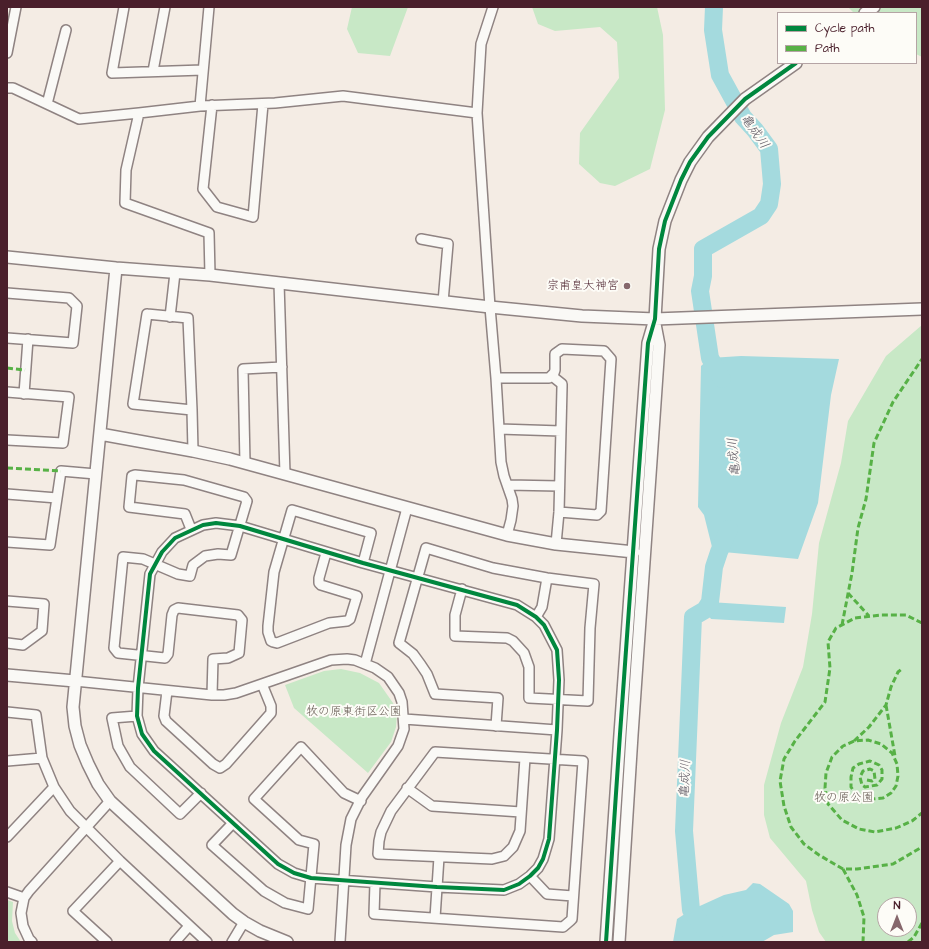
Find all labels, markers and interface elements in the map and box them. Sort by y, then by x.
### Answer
legend [777,12,917,64]
text: Cycle path [815,20,874,37]
text: Path [815,40,840,57]
water label: 亀成川 [736,112,772,152]
place label: 宗甫皇大神宮 [547,279,619,293]
marker: 宗甫皇大神宮 [622,281,632,291]
water label: 亀成川 [726,437,744,477]
park label: 牧の原東街区公園 [306,705,402,719]
water label: 亀成川 [678,759,694,799]
park label: 牧の原公園 [814,791,874,805]
north arrow [877,897,917,937]
text: N [894,898,900,913]

